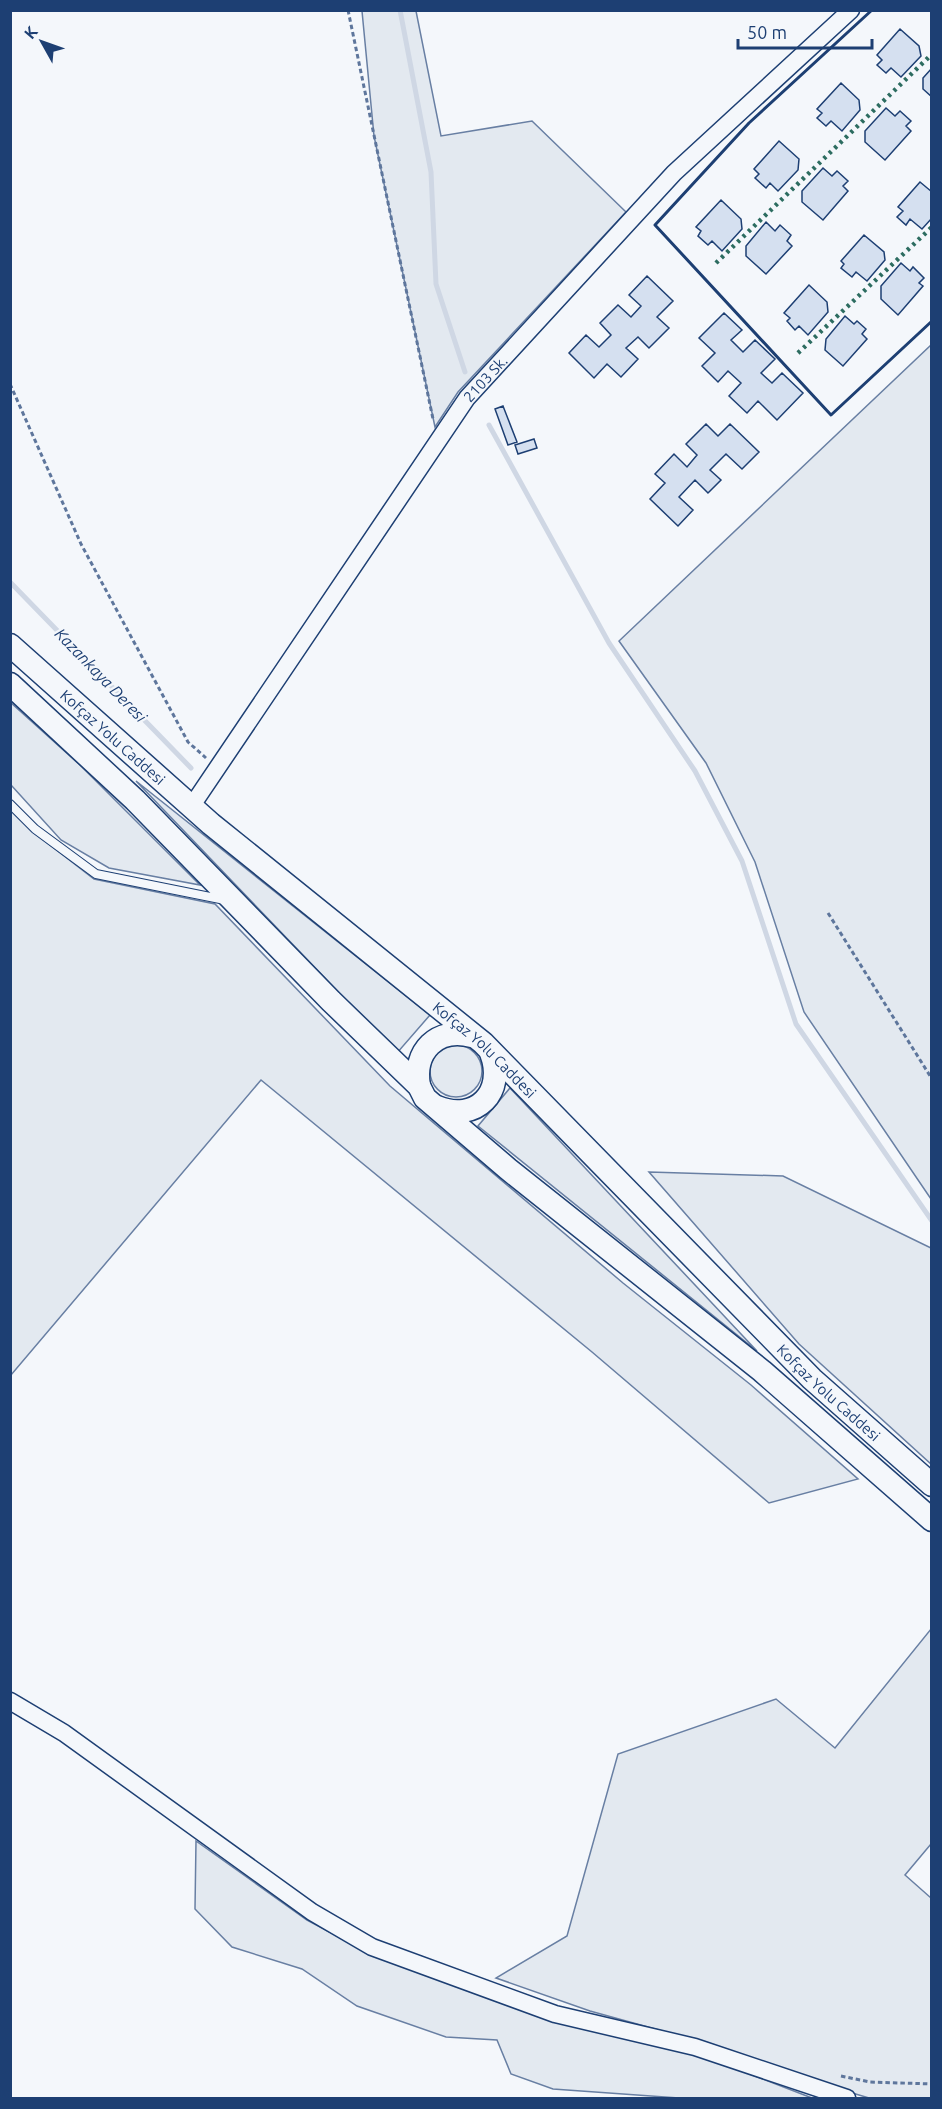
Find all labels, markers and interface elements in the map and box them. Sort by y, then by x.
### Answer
north arrow [12,12,72,72]
scale bar [738,12,872,50]
text: K [20,22,41,42]
text: 50 m [747,22,787,42]
street label: 2103 Sk. [460,352,510,405]
water label: Kazankaya Deresi [52,624,151,726]
street label: Kofçaz Yolu Caddesi [57,686,169,788]
street label: Kofçaz Yolu Caddesi [430,998,540,1101]
street label: Kofçaz Yolu Caddesi [774,1340,884,1444]

